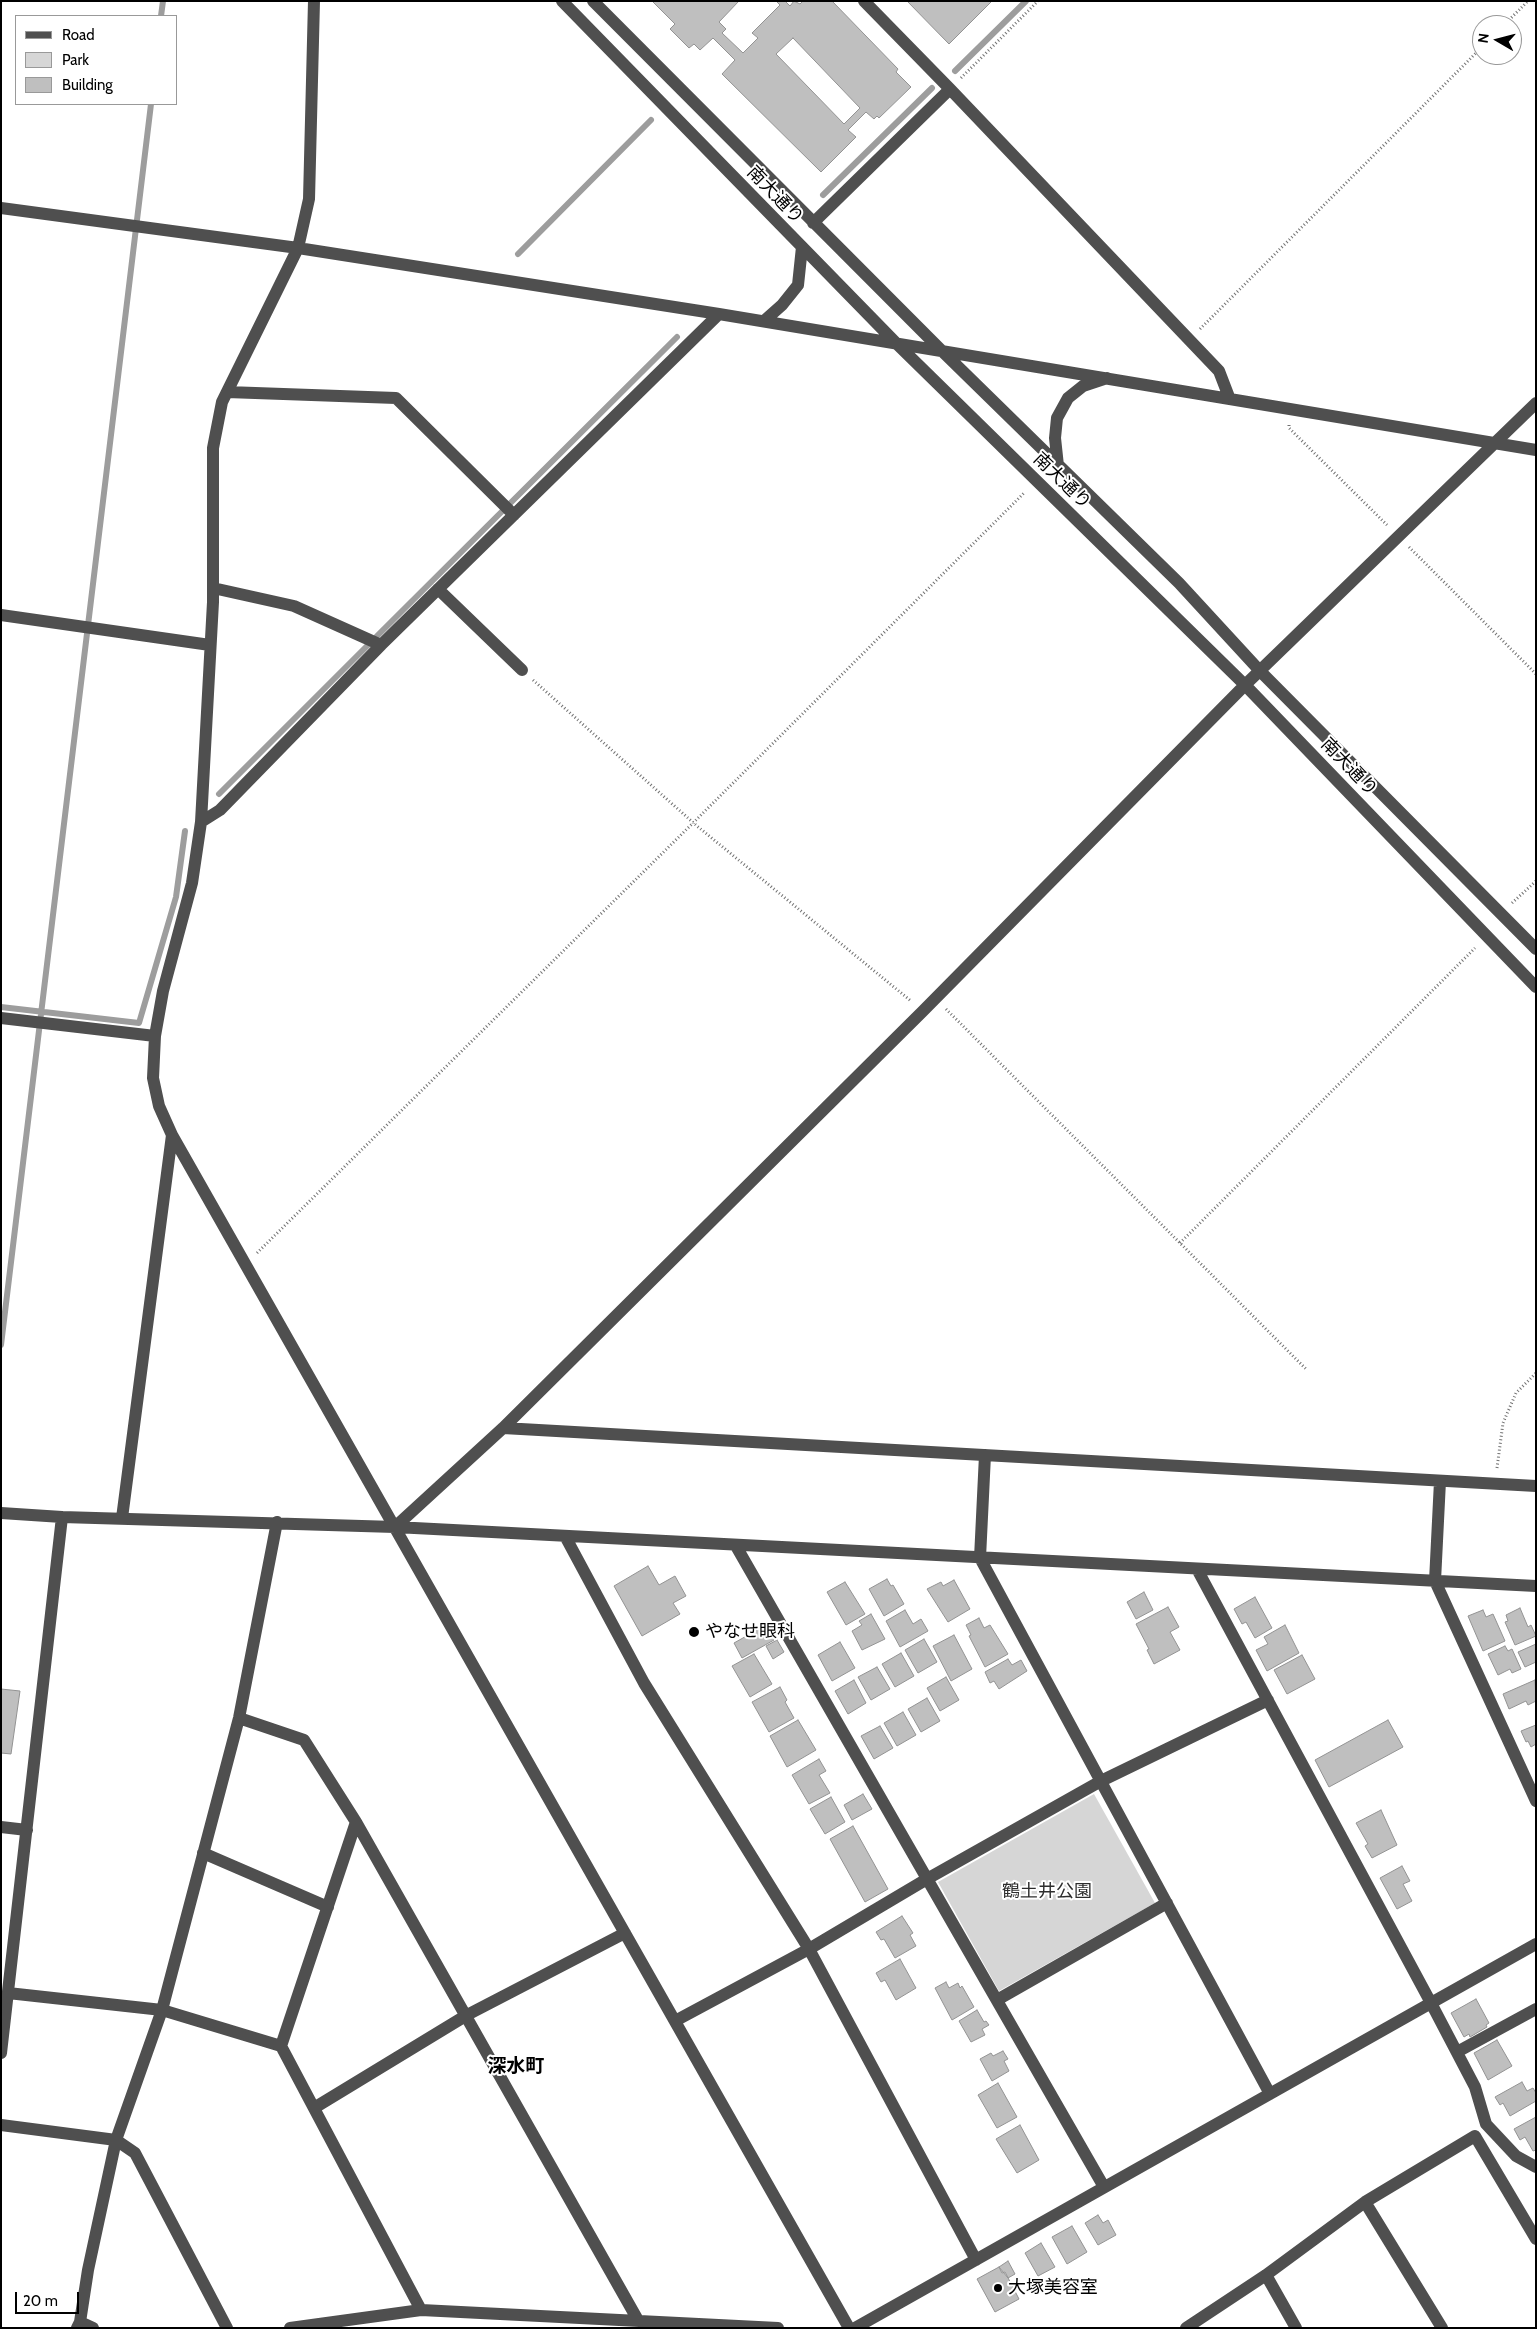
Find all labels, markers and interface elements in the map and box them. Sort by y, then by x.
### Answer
legend [15,15,178,105]
north arrow [1472,15,1522,65]
text: Road [62,26,95,44]
text: N [1474,32,1493,44]
text: Park [62,51,89,69]
text: Building [62,76,113,94]
street label: 南大通り [742,162,808,228]
street label: 南大通り [1029,448,1095,514]
street label: 南大通り [1316,734,1382,800]
place label: やなせ眼科 [705,1621,795,1643]
marker: やなせ眼科 [687,1625,701,1639]
park label: 鶴土井公園 [1002,1881,1092,1903]
district label: 深水町 [488,2055,544,2077]
place label: 大塚美容室 [1008,2277,1098,2299]
scale bar [18,2282,81,2314]
marker: 大塚美容室 [992,2282,1004,2294]
text: 20 m [23,2292,58,2310]

